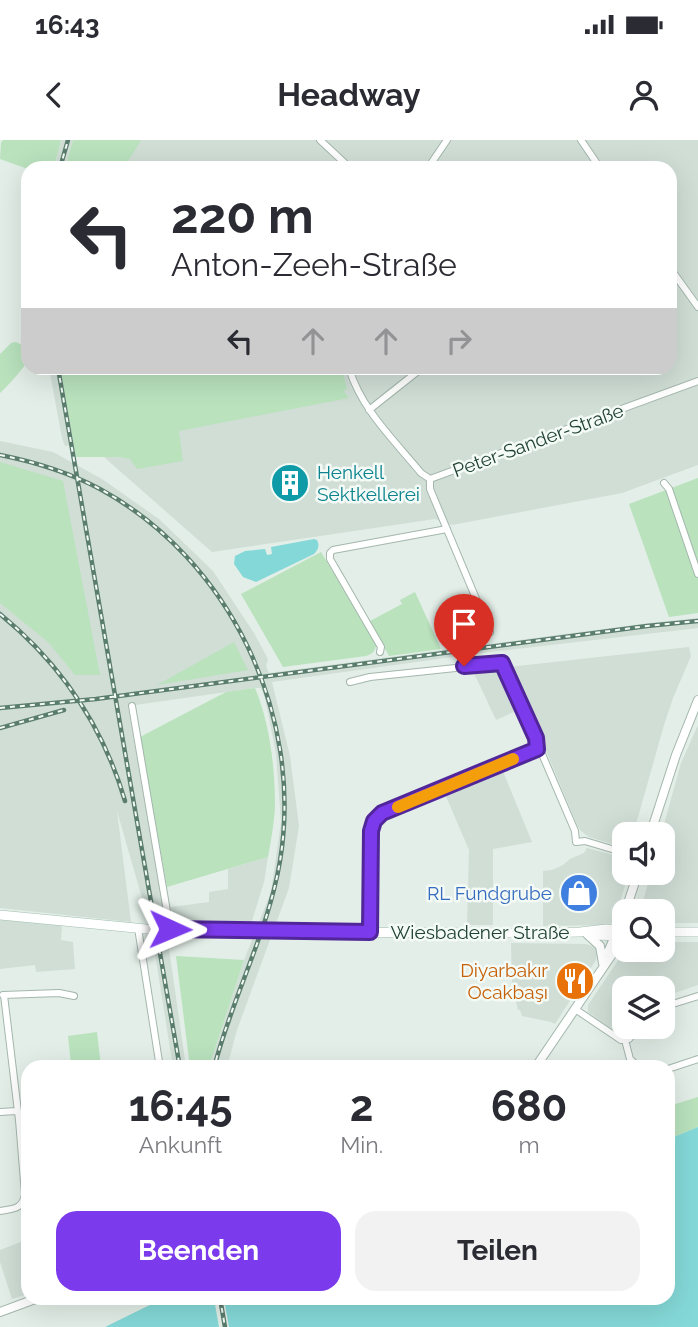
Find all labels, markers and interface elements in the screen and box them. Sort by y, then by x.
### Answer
text: 16:43 [35,10,99,40]
icon: back [35,76,73,114]
text: Headway [277,76,421,113]
icon: person [625,76,663,114]
text: 220 m [171,187,314,244]
icon: left [56,189,147,280]
text: Anton-Zeeh-Straße [171,246,457,283]
icon: left [221,322,259,360]
icon: ahead [294,322,332,360]
icon: ahead [367,322,405,360]
icon: right [440,322,478,360]
street label: Peter-Sander-Straße [450,399,626,481]
place label: Henkell Sektkellerei [317,461,420,505]
building icon: Henkell Sektkellerei [269,462,311,504]
pin [434,594,494,666]
icon: arrive [445,605,483,643]
map controls [612,822,675,1039]
button: sound [612,822,675,885]
shop icon: RL Fundgrube [558,872,600,914]
place label: RL Fundgrube [427,882,552,904]
position arrow [133,892,207,966]
button: search [612,899,675,962]
street label: Wiesbadener Straße [390,921,570,943]
place label: Diyarbakır Ocakbaşı [460,959,548,1003]
restaurant icon: Diyarbakır Ocakbaşı [554,960,596,1002]
button: layers [612,976,675,1039]
text: 16:45 [129,1082,233,1131]
text: 2 [350,1082,373,1131]
text: 680 [491,1082,567,1131]
text: Ankunft [139,1131,222,1158]
text: Min. [340,1131,383,1158]
text: m [518,1131,540,1158]
button: Beenden [56,1211,341,1291]
button: Teilen [355,1211,640,1291]

